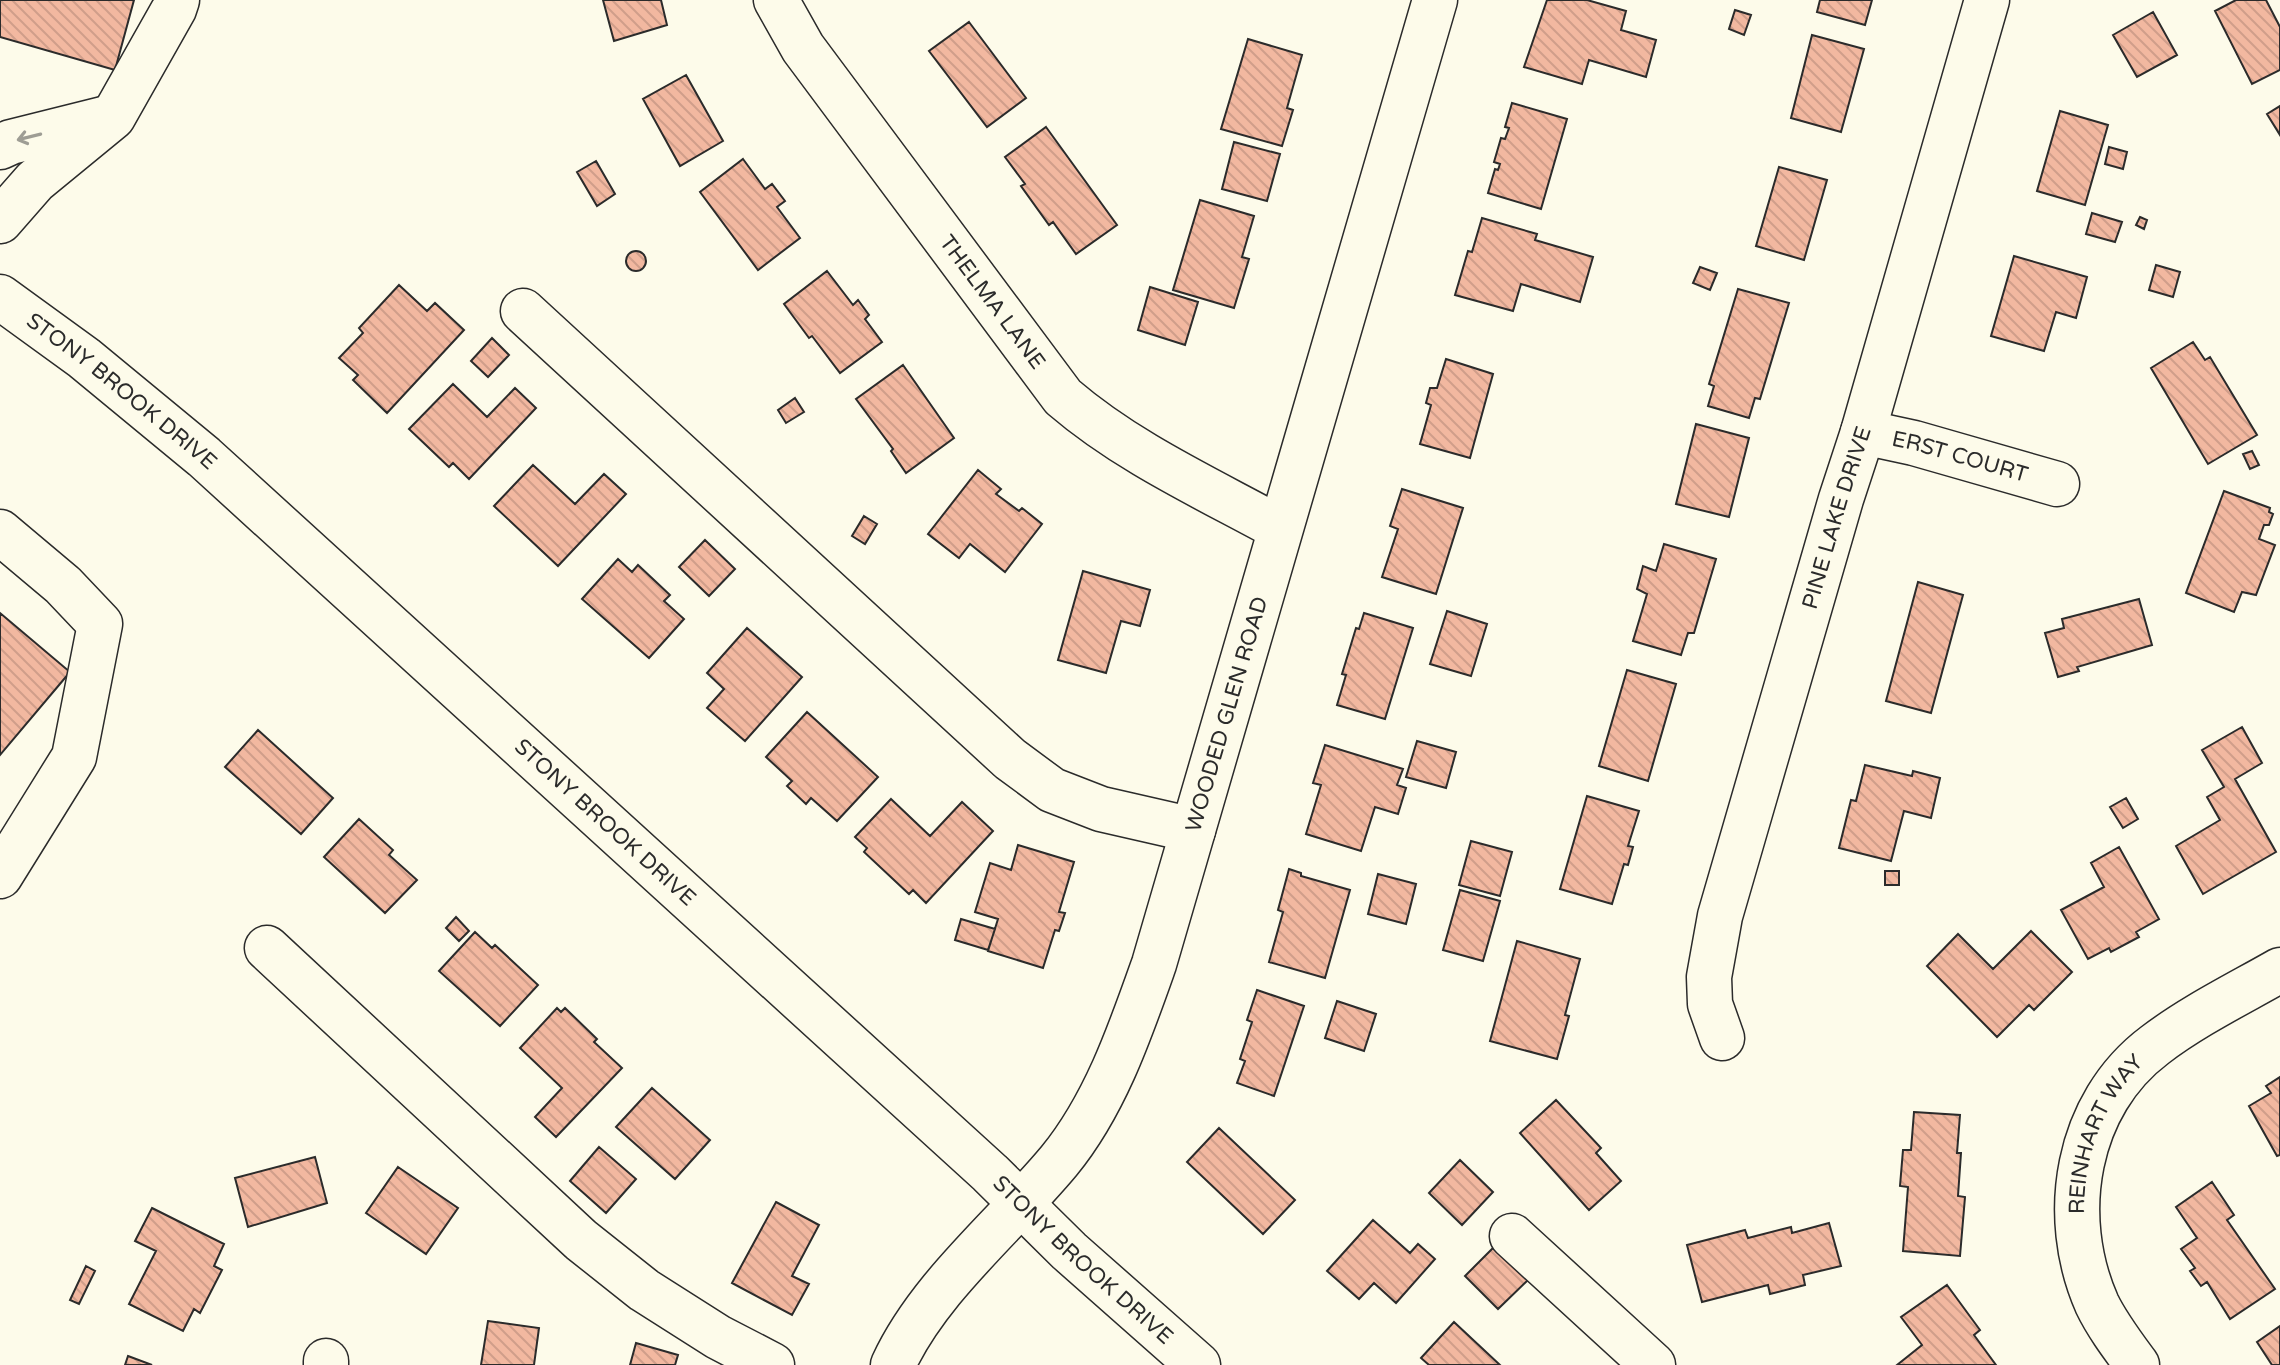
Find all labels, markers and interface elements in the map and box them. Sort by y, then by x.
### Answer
one-way arrow [16,131,42,146]
street label: THELMA LANE [934,230,1051,374]
street label: STONY BROOK DRIVE [22,308,222,475]
street label: PINE LAKE DRIVE [1797,423,1877,612]
street label: ERST COURT [1890,426,2031,488]
street label: WOODED GLEN ROAD [1180,594,1273,835]
street label: STONY BROOK DRIVE [509,733,701,911]
street label: REINHART WAY [2064,1049,2148,1214]
street label: STONY BROOK DRIVE [988,1170,1178,1350]

